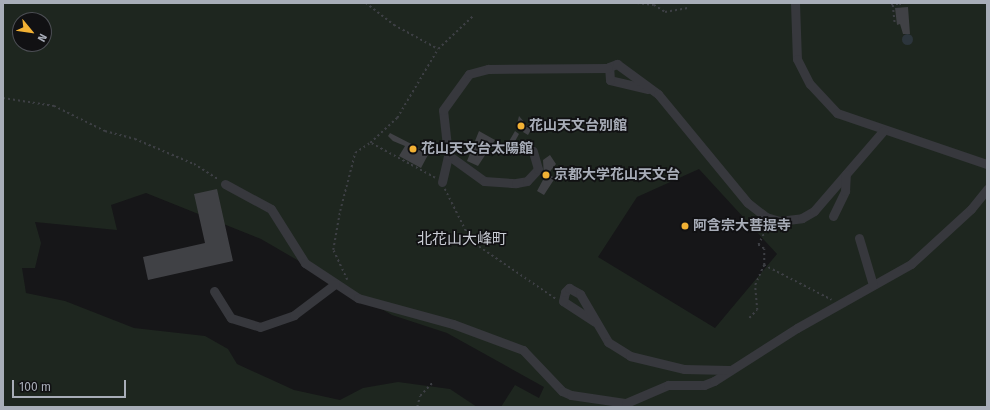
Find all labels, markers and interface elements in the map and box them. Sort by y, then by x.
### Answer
north arrow [12,12,52,52]
text: N [35,31,50,44]
place label: 花山天文台別館 [529,118,627,134]
marker: 花山天文台別館 [516,121,526,131]
place label: 花山天文台太陽館 [421,141,533,157]
marker: 花山天文台太陽館 [408,144,418,154]
place label: 京都大学花山天文台 [554,167,680,183]
marker: 京都大学花山天文台 [541,170,551,180]
place label: 阿含宗大菩提寺 [693,218,791,234]
marker: 阿含宗大菩提寺 [680,221,690,231]
district label: 北花山大峰町 [417,231,507,249]
scale bar [14,372,128,398]
text: 100 m [19,380,51,394]

